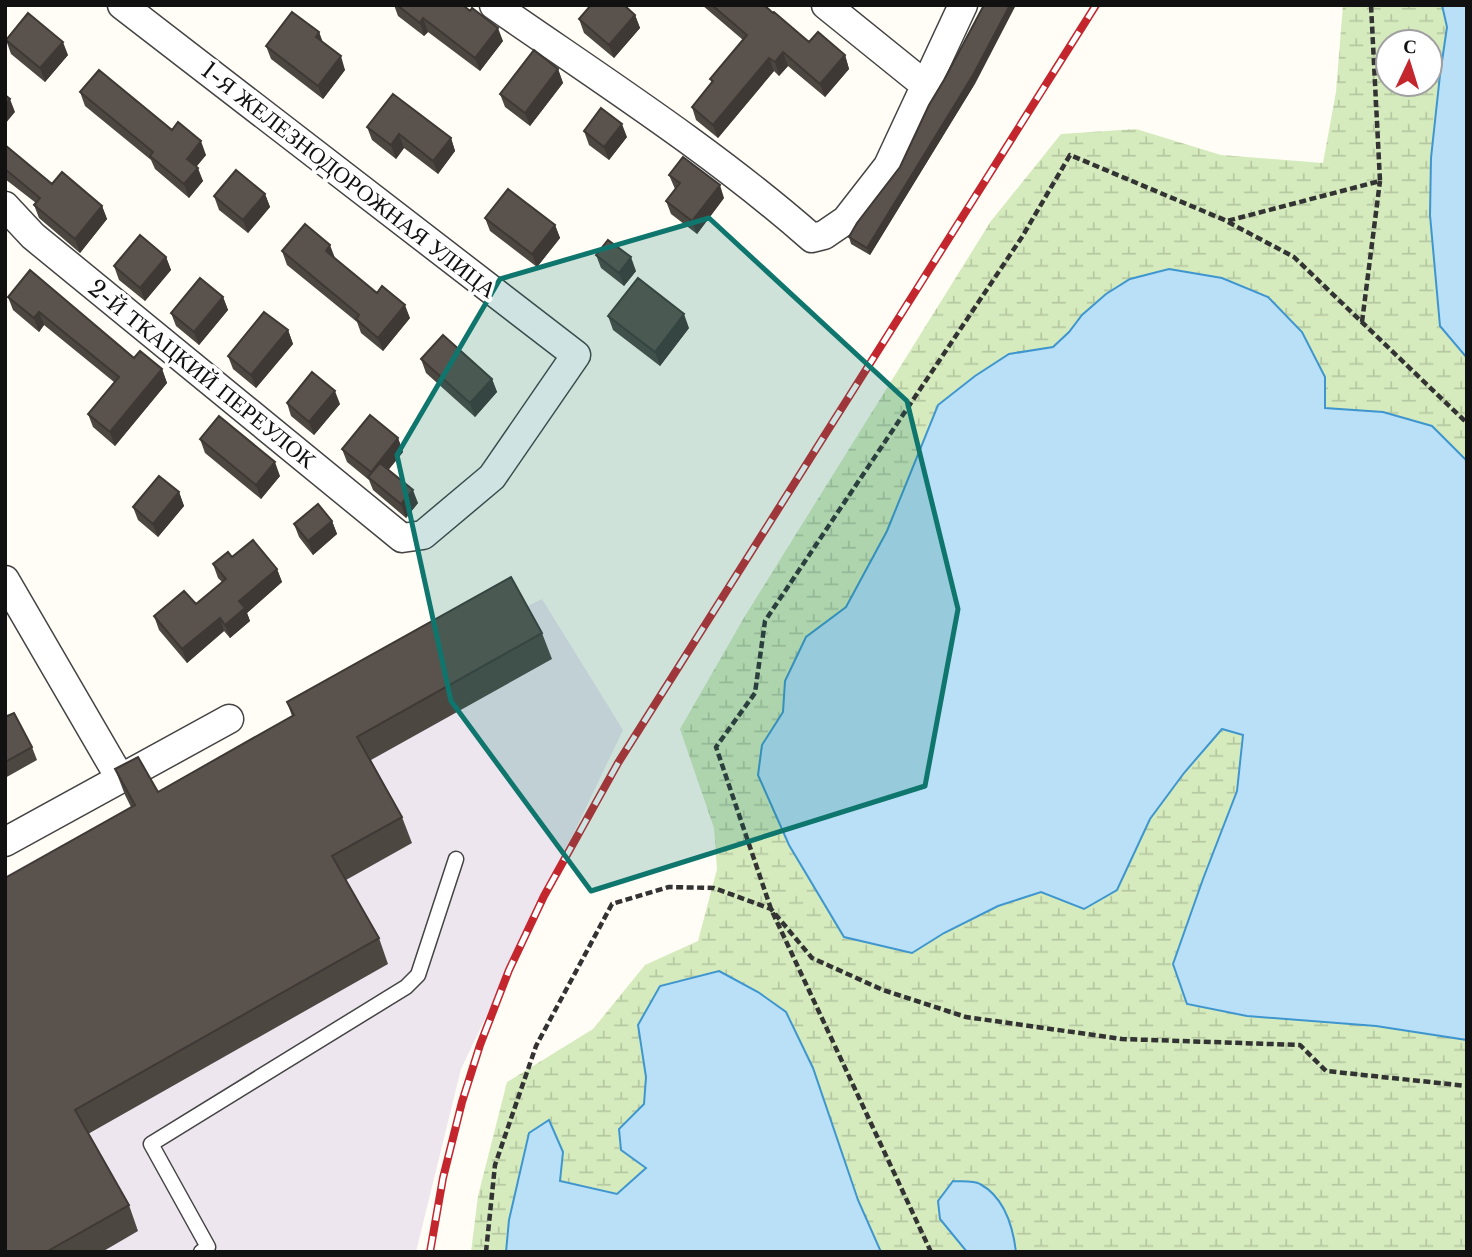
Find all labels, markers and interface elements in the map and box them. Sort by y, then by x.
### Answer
north arrow [1374,28,1444,98]
text: С [1402,35,1418,58]
street label: 1-Я ЖЕЛЕЗНОДОРОЖНАЯ УЛИЦА [196,56,503,304]
street label: 2-Й ТКАЦКИЙ ПЕРЕУЛОК [83,274,322,475]

